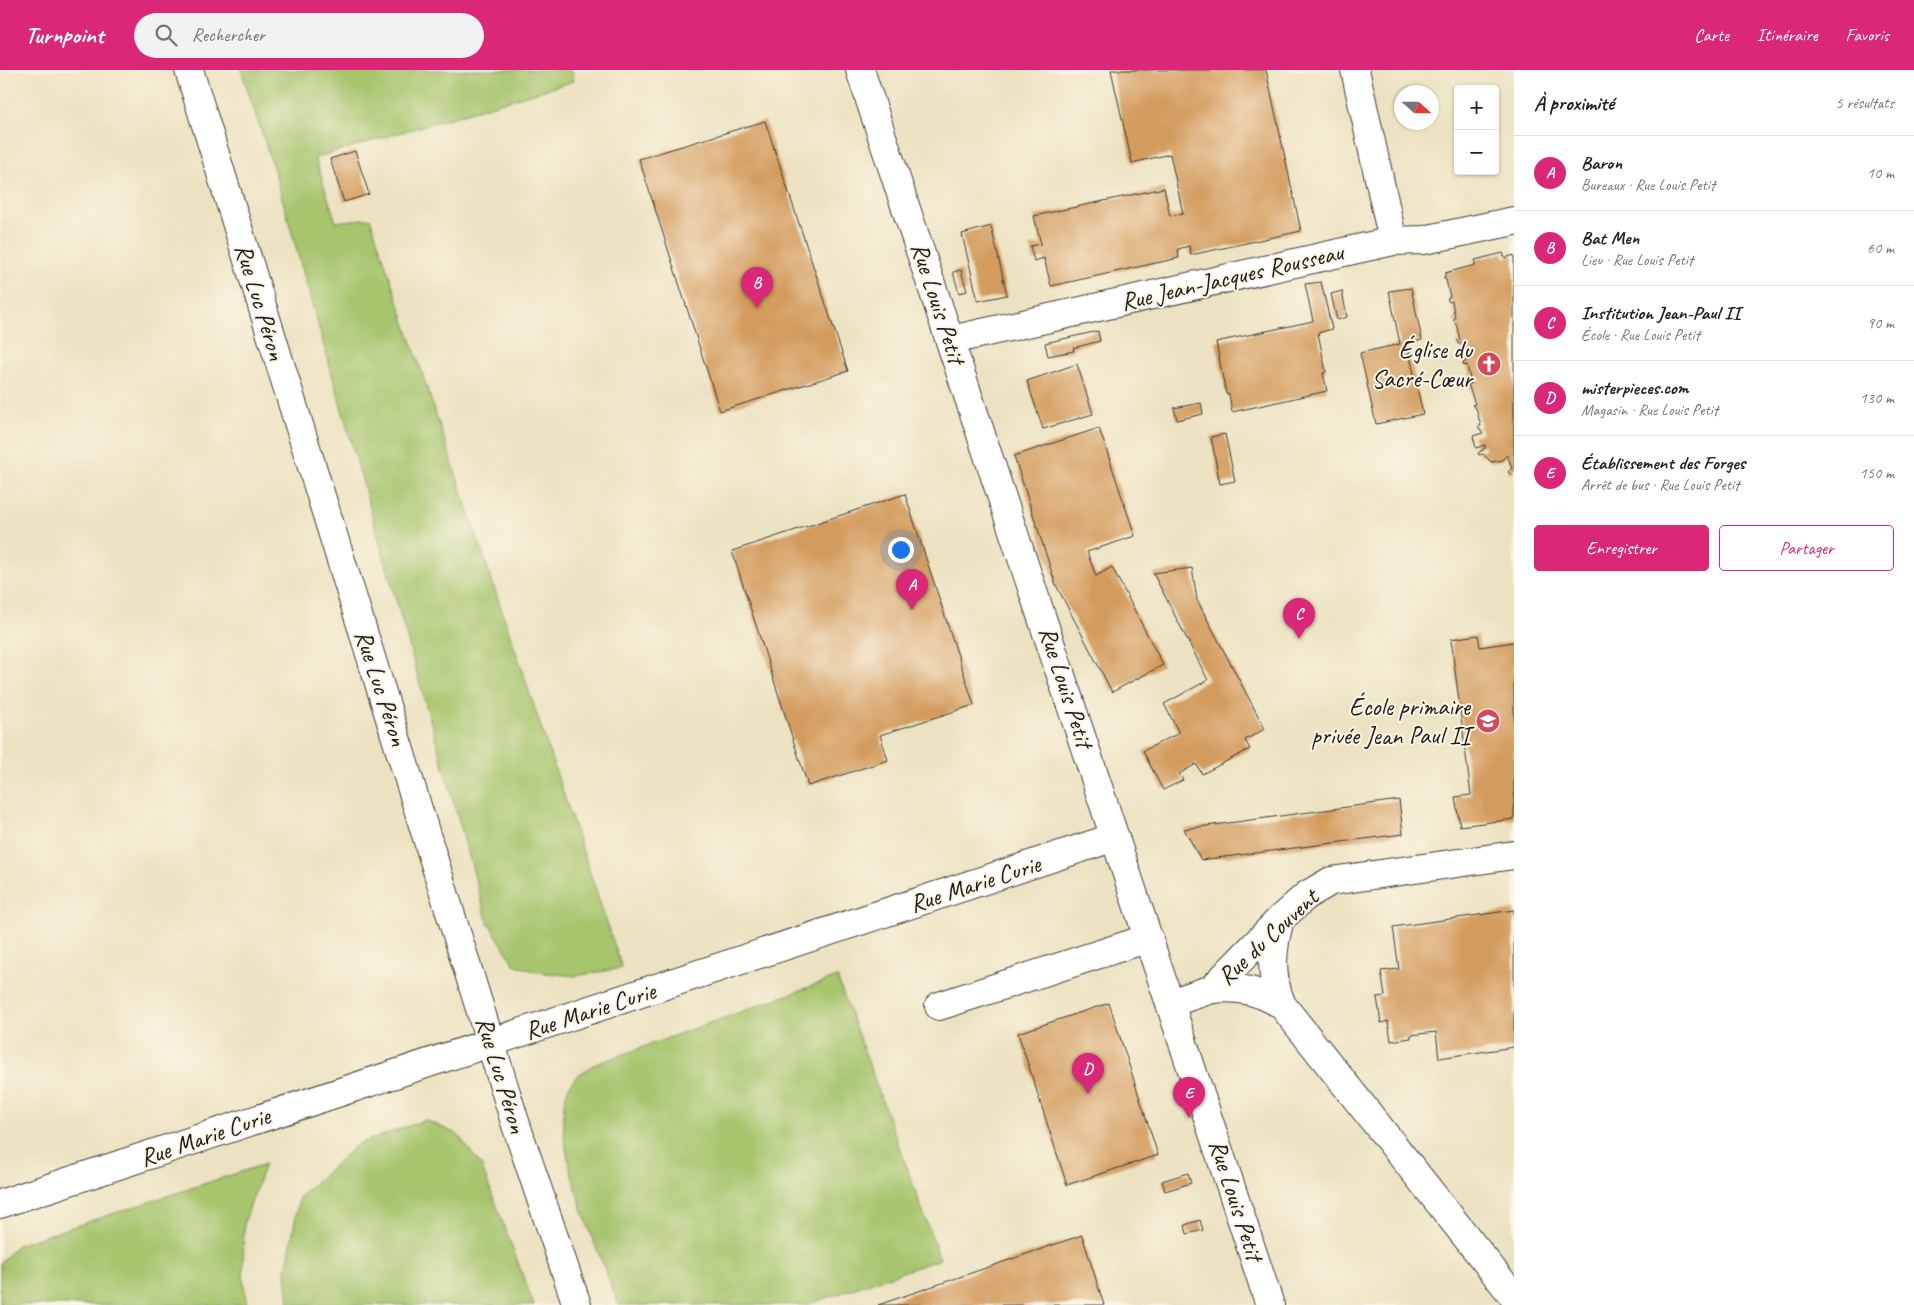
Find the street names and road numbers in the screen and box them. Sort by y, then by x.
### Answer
street label: Rue Jean-Jacques Rousseau [1118,235,1348,318]
street label: Rue Louis Petit [903,239,974,371]
street label: Rue Luc Péron [227,240,293,365]
street label: Rue Louis Petit [1031,623,1102,755]
street label: Rue Luc Péron [347,626,415,751]
street label: Rue Marie Curie [906,847,1046,920]
street label: Rue du Couvent [1211,880,1327,992]
street label: Rue Marie Curie [521,974,661,1047]
street label: Rue Luc Péron [468,1013,534,1138]
street label: Rue Marie Curie [136,1099,276,1174]
street label: Rue Louis Petit [1201,1136,1272,1268]

